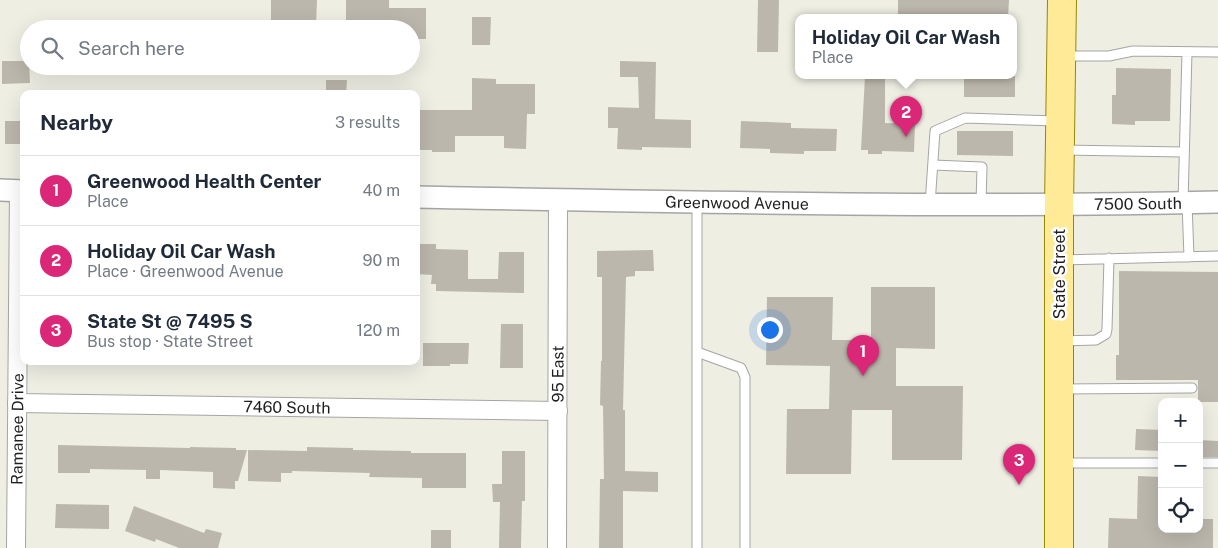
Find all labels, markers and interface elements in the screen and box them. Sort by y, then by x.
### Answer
popup [795,14,1017,79]
search box [20,20,420,75]
text: Holiday Oil Car Wash [812,26,1000,48]
icon: search [38,34,66,62]
text: Search here [78,37,185,59]
text: Place [812,48,853,67]
pin: 2 [890,96,922,137]
text: Nearby [40,110,113,135]
text: 3 results [335,113,400,132]
text: Greenwood Health Center [87,170,321,192]
text: 1 [53,181,59,200]
text: 40 m [362,181,400,200]
text: Place [87,192,129,211]
street label: Greenwood Avenue [665,193,809,214]
street label: 7500 South [1094,194,1182,214]
street label: State Street [1050,229,1069,319]
text: Holiday Oil Car Wash [87,240,276,262]
text: 2 [51,251,61,270]
text: 90 m [363,251,400,270]
text: Place · Greenwood Avenue [87,262,284,281]
text: State St @ 7495 S [87,310,253,332]
your location [757,317,783,343]
text: 3 [51,321,61,340]
text: 120 m [356,321,400,340]
text: Bus stop · State Street [87,332,253,351]
pin: 1 [847,335,879,376]
street label: 95 East [548,346,568,402]
street label: Ramanee Drive [8,373,27,485]
street label: 7460 South [243,397,331,418]
map controls [1158,398,1203,533]
button: + [1158,398,1203,443]
button: − [1158,443,1203,488]
pin: 3 [1003,444,1035,485]
button: locate [1158,488,1203,533]

